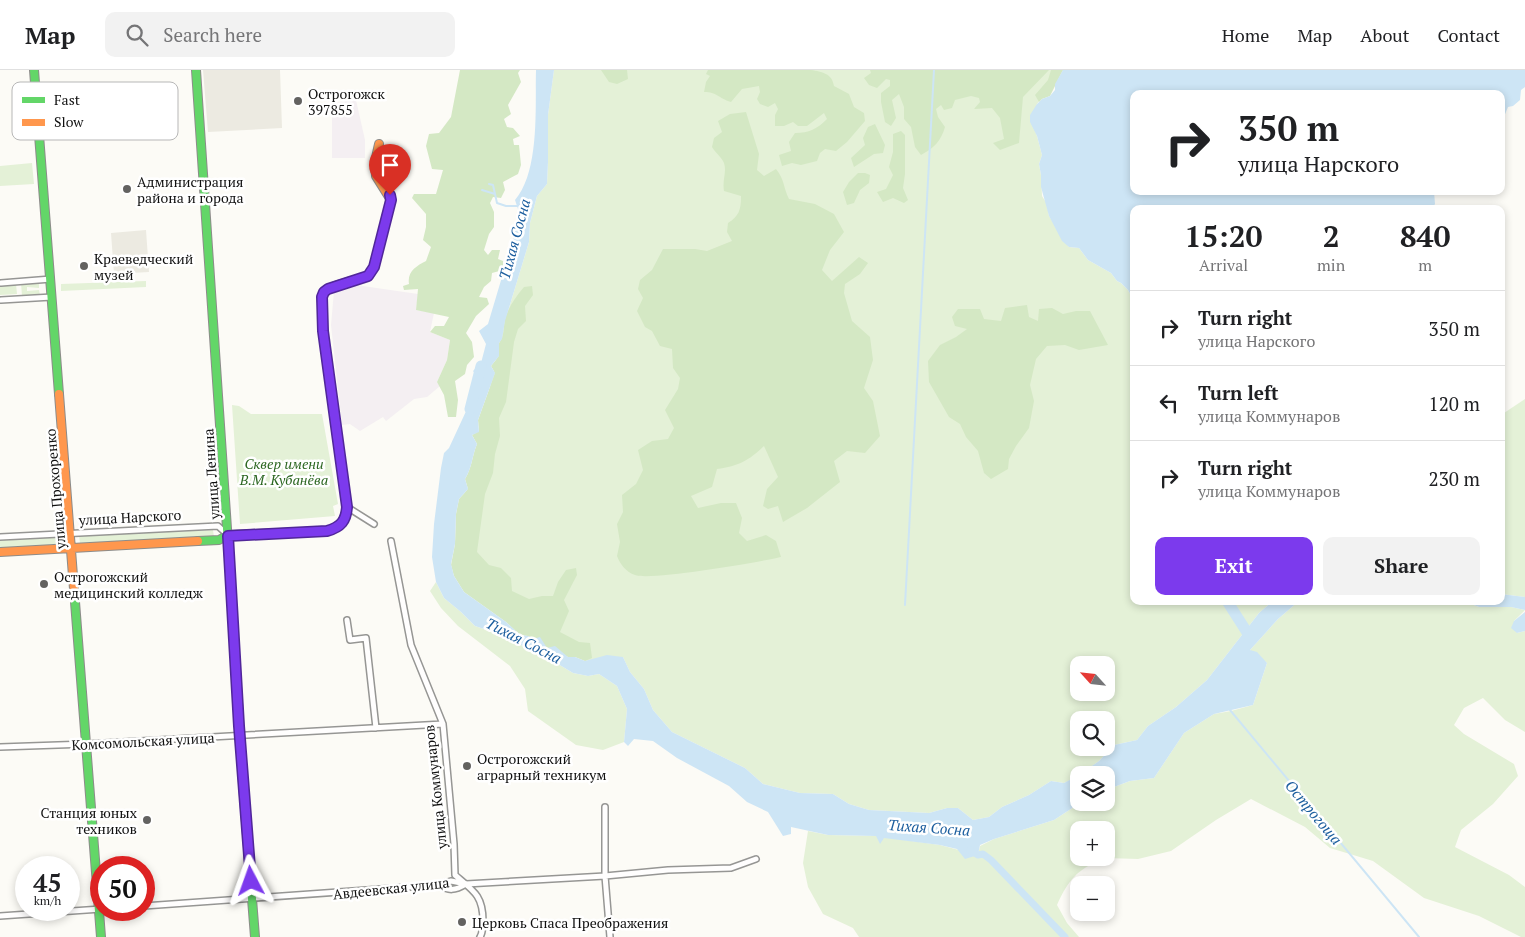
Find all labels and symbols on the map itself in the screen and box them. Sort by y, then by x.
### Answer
legend [12,82,178,140]
place label: Острогожск 397855 [308,84,385,119]
text: Fast [54,90,81,109]
marker: Острогожск 397855 [292,95,304,107]
text: Slow [54,112,84,131]
pin [369,144,411,195]
place label: Администрация района и города [137,172,244,207]
marker: Администрация района и города [121,183,133,195]
water label: Тихая Сосна [494,197,534,281]
place label: Краеведческий музей [94,249,194,284]
marker: Краеведческий музей [78,260,90,272]
street label: улица Прохоренко [40,428,70,551]
street label: улица Ленина [198,428,224,521]
park label: Сквер имени В.М. Кубанёва [239,454,328,489]
street label: улица Нарского [77,505,182,529]
place label: Острогожский медицинский колледж [54,567,204,602]
marker: Острогожский медицинский колледж [38,578,50,590]
water label: Тихая Сосна [483,612,565,668]
north arrow [1070,656,1115,701]
street label: улица Коммунаров [419,724,451,851]
street label: Комсомольская улица [71,728,215,754]
place label: Острогожский аграрный техникум [477,749,607,784]
marker: Острогожский аграрный техникум [461,760,473,772]
water label: Острогоща [1281,776,1347,848]
place label: Станция юных техников [41,803,138,838]
marker: Станция юных техников [141,814,153,826]
water label: Тихая Сосна [887,814,971,840]
position arrow [224,854,276,906]
speed limit sign: 50 [90,856,155,921]
street label: Авдеевская улица [332,872,450,904]
place label: Церковь Спаса Преображения [472,913,669,932]
marker: Церковь Спаса Преображения [456,916,468,928]

